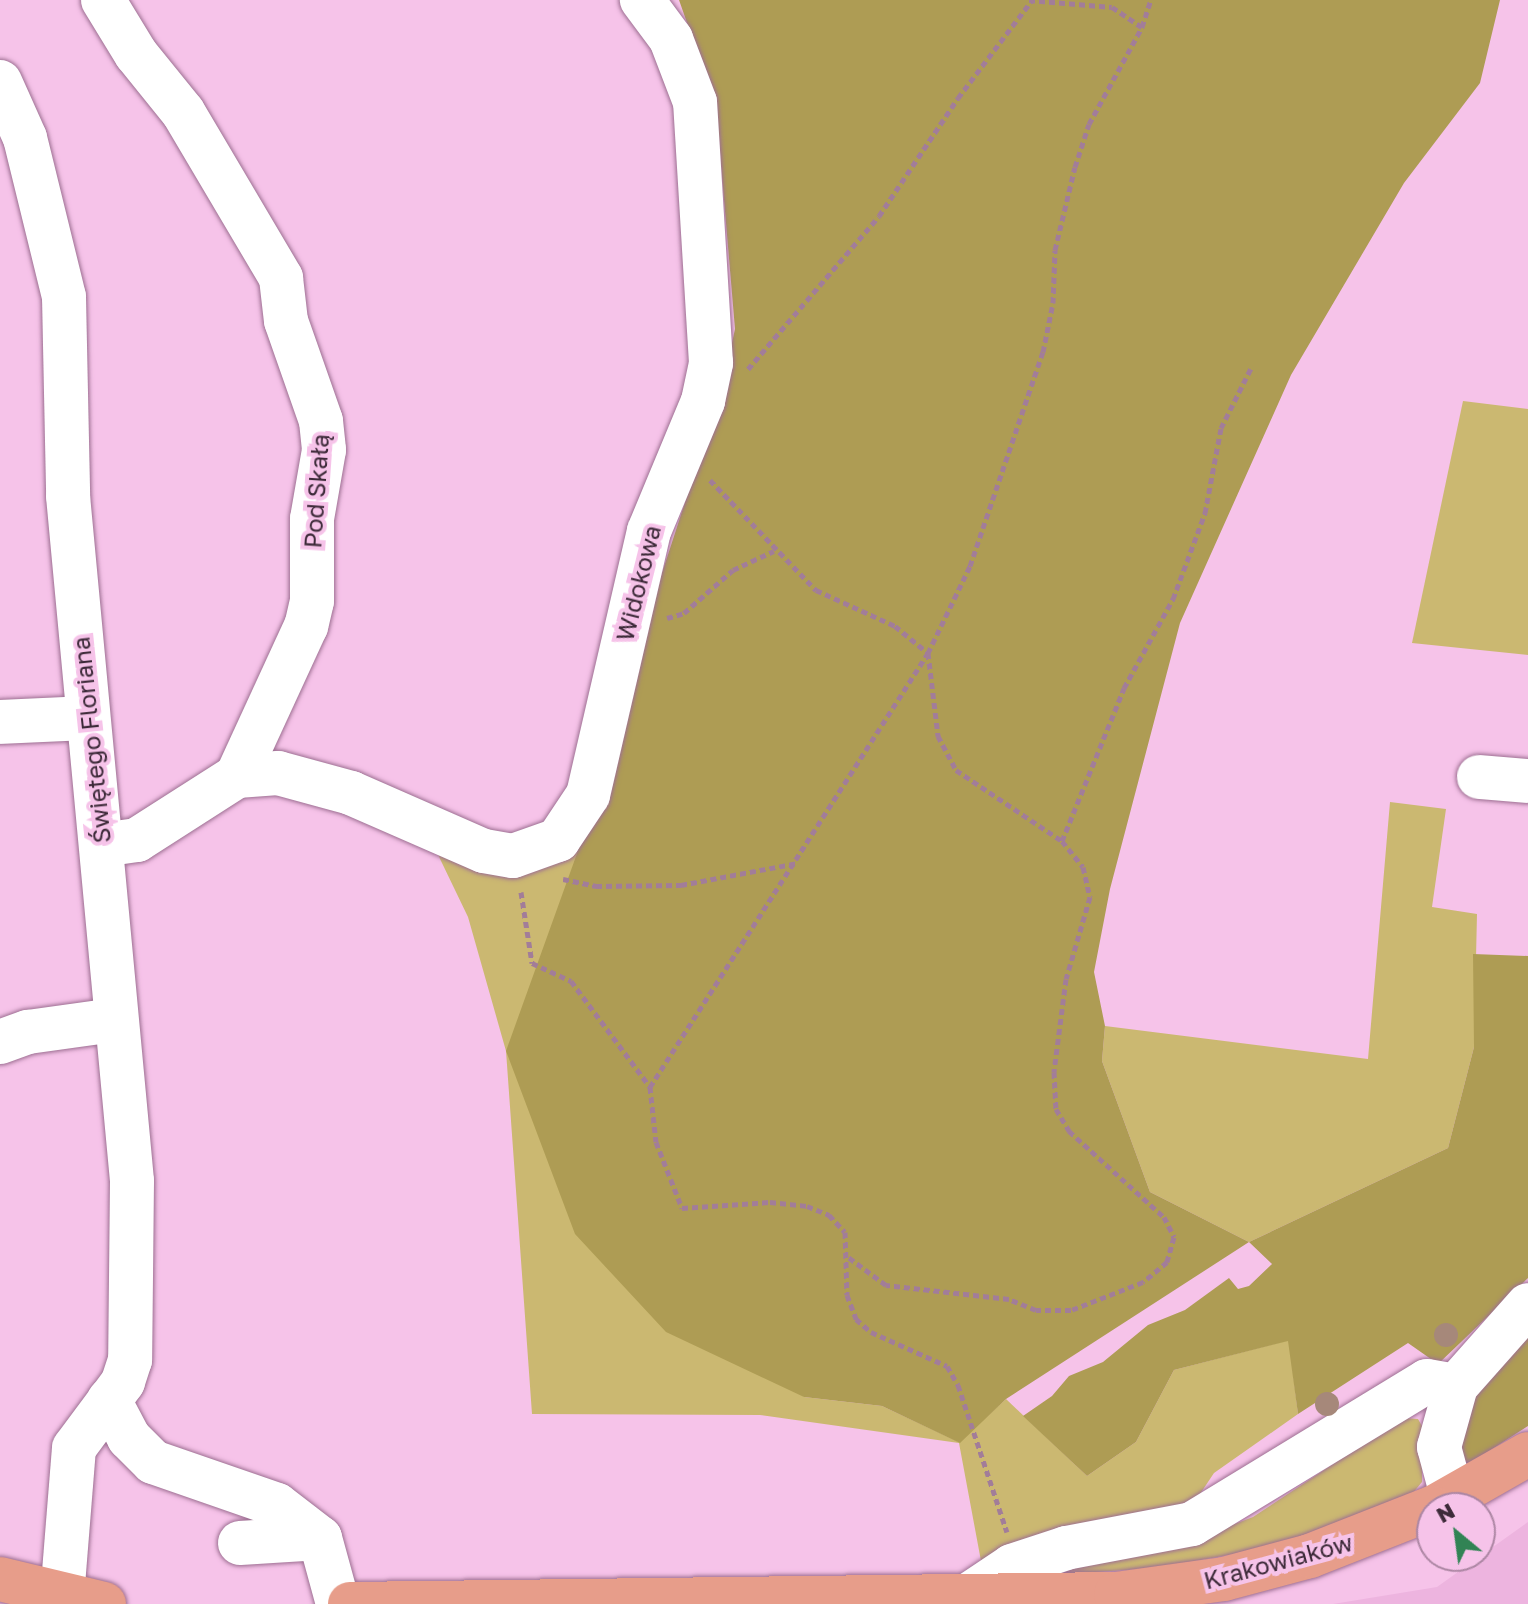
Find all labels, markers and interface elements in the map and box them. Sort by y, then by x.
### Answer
street label: Pod Skałą [298,433,334,549]
street label: Widokowa [610,522,666,644]
street label: Świętego Floriana [66,635,116,845]
north arrow [1416,1492,1496,1572]
text: N [1431,1496,1459,1528]
street label: Krakowiaków [1201,1527,1355,1595]

